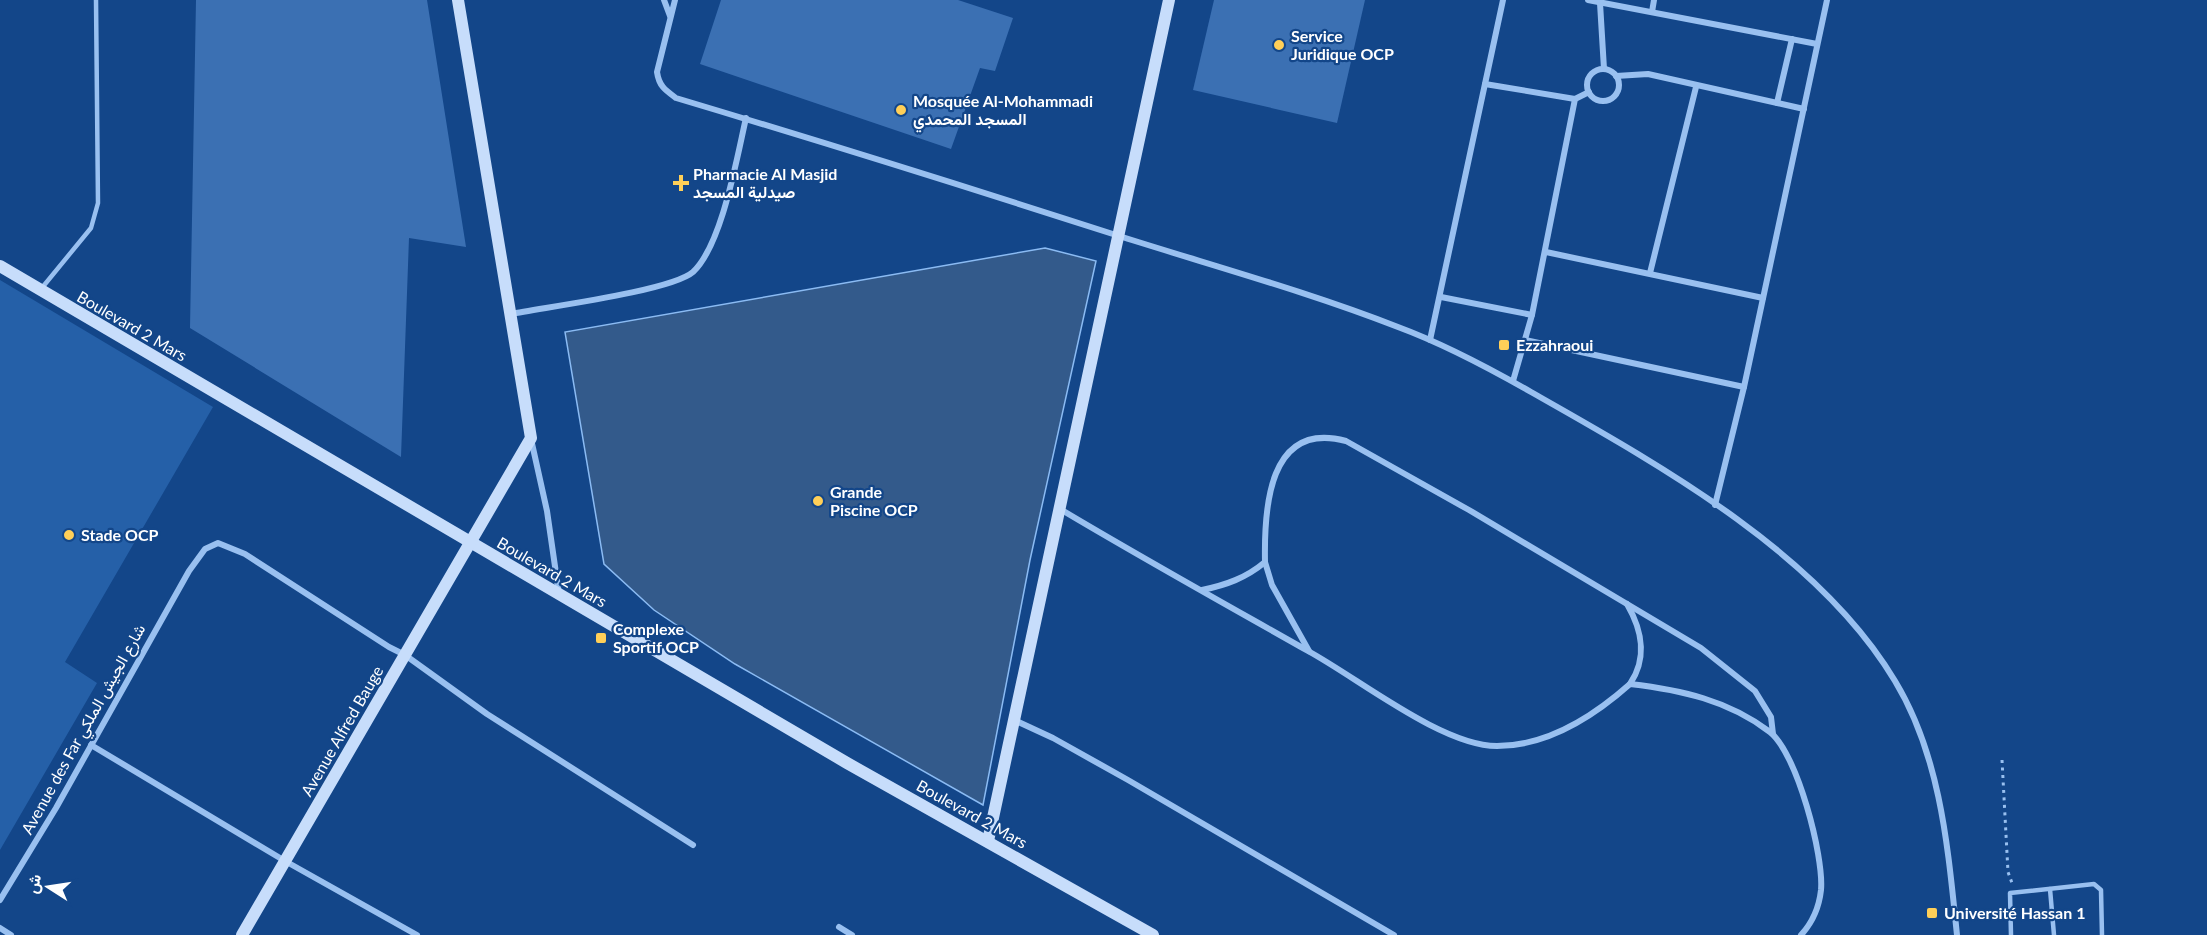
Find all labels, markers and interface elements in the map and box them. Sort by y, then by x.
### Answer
place label: Service Juridique OCP [1291,26,1394,63]
marker: Service Juridique OCP [1272,38,1286,52]
place label: Mosquée Al-Mohammadi المسجد المحمدي [913,91,1093,133]
marker: Mosquée Al-Mohammadi المسجد المحمدي [894,103,908,117]
place label: Pharmacie Al Masjid صيدلية المسجد [693,164,837,202]
marker: Pharmacie Al Masjid صيدلية المسجد [674,176,688,190]
street label: Boulevard 2 Mars [74,286,191,365]
place label: Ezzahraoui [1516,335,1593,354]
marker: Ezzahraoui [1497,338,1511,352]
place label: Grande Piscine OCP [830,482,918,519]
marker: Grande Piscine OCP [811,494,825,508]
place label: Stade OCP [81,525,159,544]
marker: Stade OCP [62,528,76,542]
street label: Boulevard 2 Mars [494,532,611,611]
place label: Complexe Sportif OCP [613,619,699,656]
street label: Avenue des Far شارع الجيش الملكي [17,620,153,840]
marker: Complexe Sportif OCP [594,631,608,645]
street label: Avenue Alfred Bauge [296,662,387,799]
street label: Boulevard 2 Mars [914,775,1031,852]
north arrow [18,857,78,917]
text: ش [22,872,45,895]
place label: Université Hassan 1 [1944,903,2085,922]
marker: Université Hassan 1 [1925,906,1939,920]

